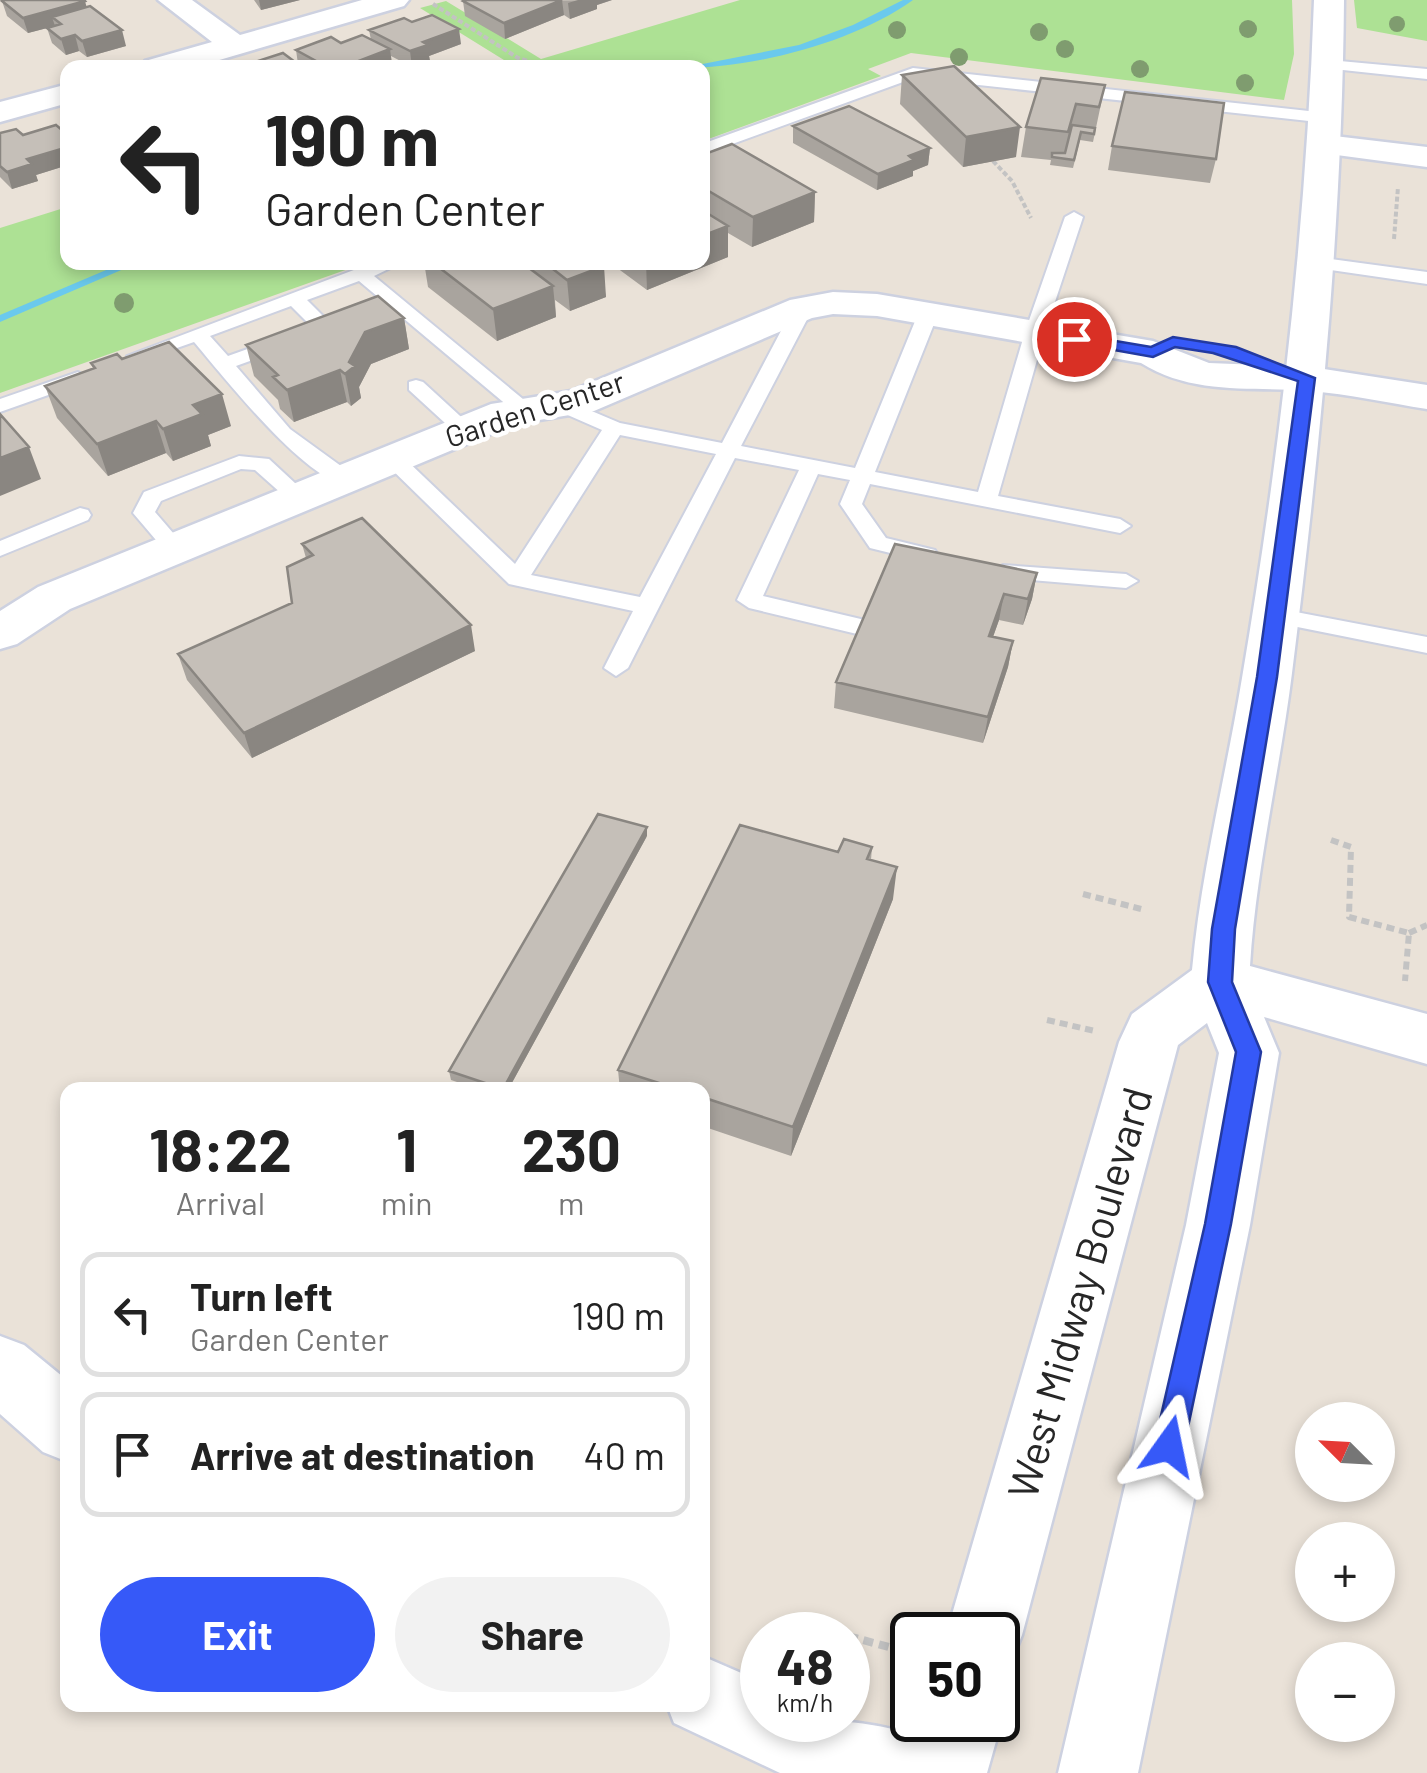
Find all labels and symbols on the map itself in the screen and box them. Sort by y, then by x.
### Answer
pin [1032,297,1117,382]
street label: Garden Center [440,362,629,454]
street label: West Midway Boulevard [995,1081,1162,1504]
position arrow [1117,1394,1221,1498]
north arrow [1295,1402,1395,1502]
speed limit sign: 50 [890,1612,1020,1742]

